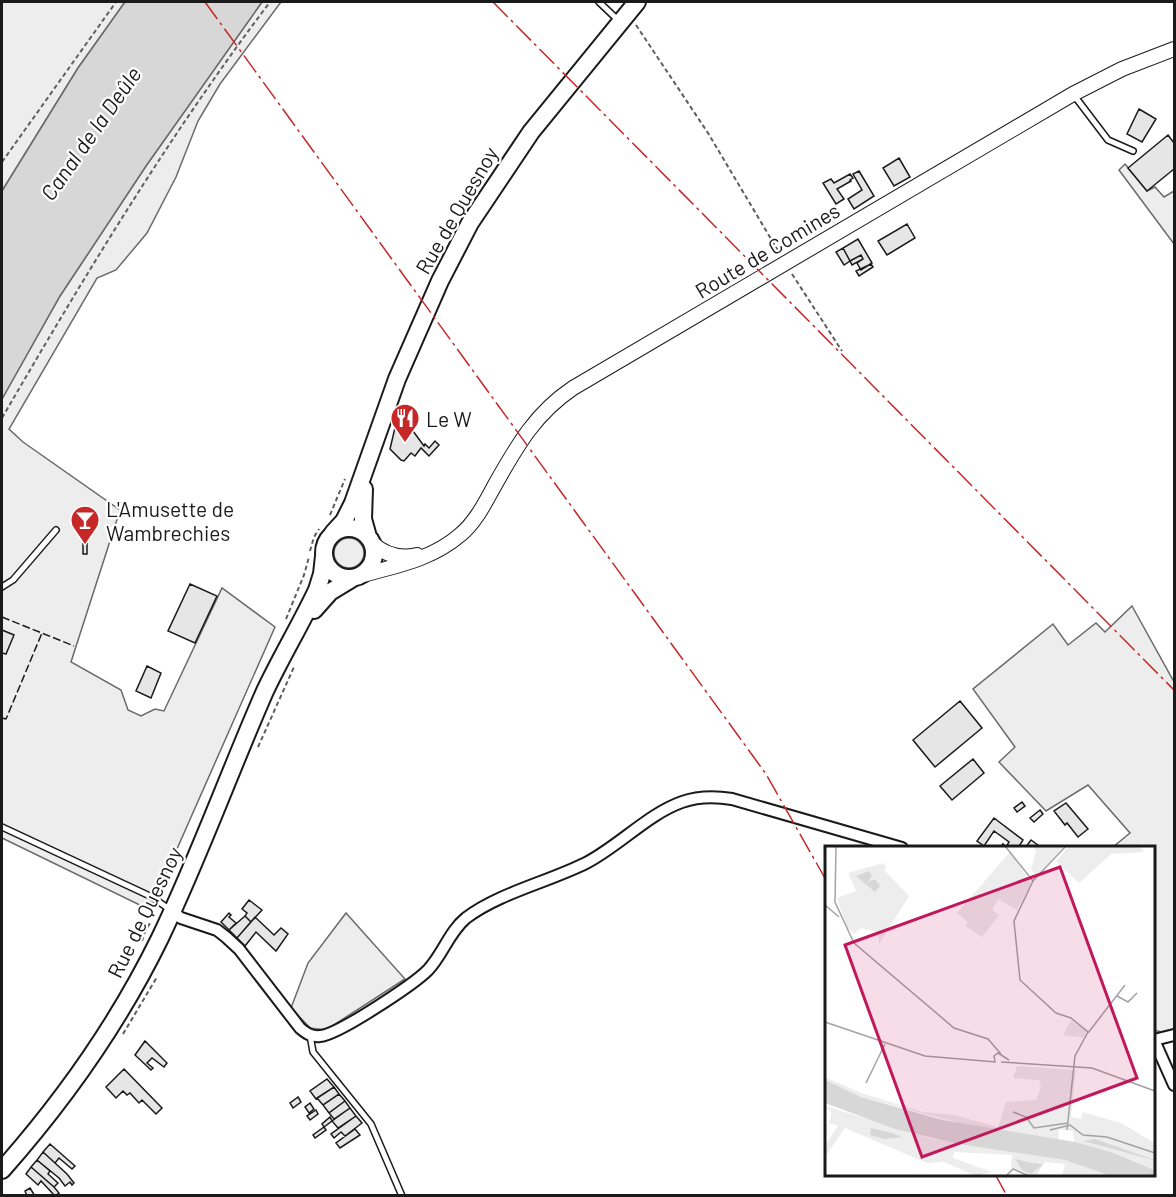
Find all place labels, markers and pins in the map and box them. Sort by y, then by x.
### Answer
restaurant icon: Le W [389,402,421,444]
place label: Le W [426,406,472,431]
place label: L'Amusette de Wambrechies [106,496,234,545]
bar icon: L'Amusette de Wambrechies [69,504,101,546]

